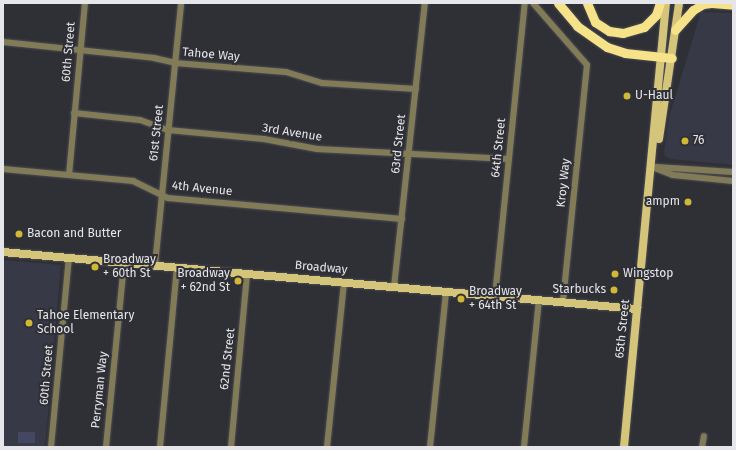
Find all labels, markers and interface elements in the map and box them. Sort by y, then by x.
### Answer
street label: 60th Street [59,21,79,83]
street label: Tahoe Way [182,45,240,65]
place label: U-Haul [635,89,673,103]
marker: U-Haul [622,91,632,101]
street label: 61st Street [147,104,167,162]
street label: 63rd Street [389,114,409,174]
street label: 64th Street [489,117,509,179]
street label: 3rd Avenue [261,121,323,145]
place label: 76 [693,134,704,148]
marker: 76 [680,136,690,146]
street label: Kroy Way [554,158,574,208]
street label: 4th Avenue [171,179,233,199]
place label: ampm [646,195,680,209]
marker: ampm [683,197,693,207]
place label: Bacon and Butter [27,227,121,241]
marker: Bacon and Butter [14,229,24,239]
place label: Broadway + 60th St [103,253,156,281]
street label: Broadway [294,259,348,277]
marker: Broadway + 60th St [90,262,100,272]
place label: Broadway + 62nd St [177,267,230,295]
place label: Wingstop [623,267,673,281]
marker: Wingstop [610,269,620,279]
marker: Broadway + 62nd St [233,276,243,286]
place label: Starbucks [553,283,606,297]
place label: Broadway + 64th St [469,285,522,313]
marker: Starbucks [609,285,619,295]
marker: Broadway + 64th St [456,294,466,304]
street label: 65th Street [613,299,633,359]
place label: Tahoe Elementary School [37,309,134,337]
marker: Tahoe Elementary School [24,318,34,328]
street label: 62nd Street [218,327,238,391]
street label: 60th Street [37,344,57,406]
street label: Perryman Way [89,351,111,429]

